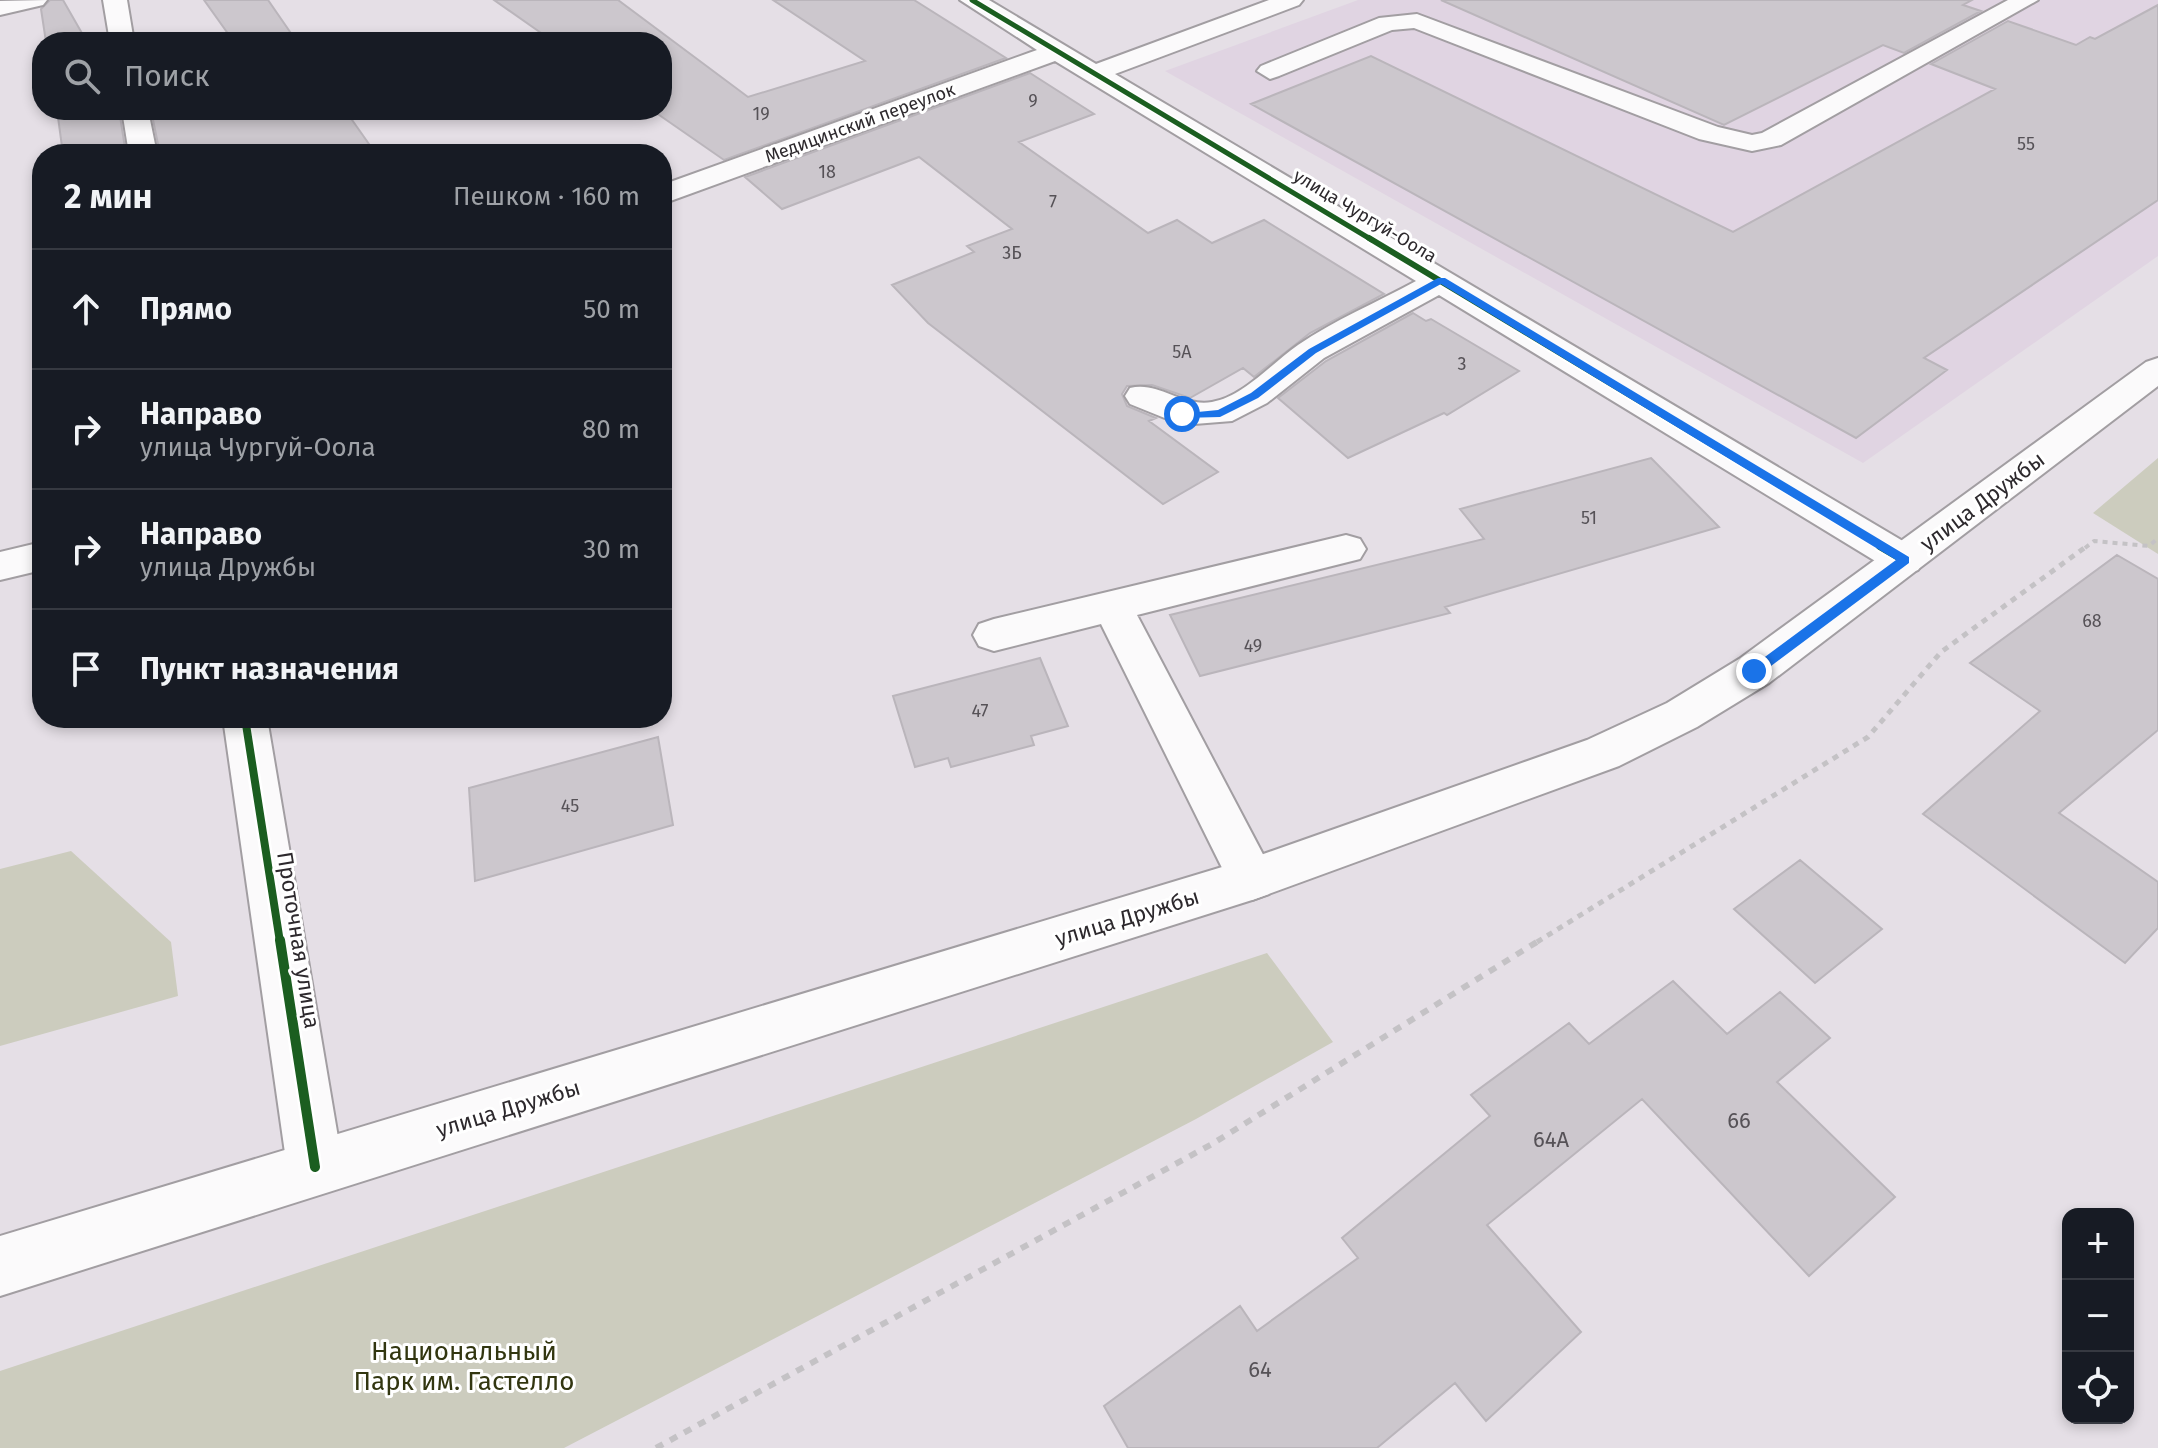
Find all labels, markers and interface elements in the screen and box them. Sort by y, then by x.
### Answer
search box [32,32,672,120]
icon: search [60,54,104,98]
text: Поиск [124,58,210,94]
street label: Медицинский переулок [762,78,959,168]
house number: 9 [1028,90,1038,112]
house number: 19 [752,103,770,125]
house number: 55 [2017,133,2035,155]
house number: 18 [818,161,836,183]
street label: улица Чургуй-Оола [1289,165,1441,267]
text: 2 мин [64,176,153,217]
text: Пешком · 160 m [453,181,640,212]
house number: 7 [1049,191,1057,213]
house number: 3Б [1002,242,1022,264]
icon: ahead [64,287,108,331]
text: Прямо [140,291,232,327]
text: 50 m [583,294,640,325]
house number: 5А [1172,341,1192,363]
house number: 3 [1458,353,1466,375]
text: Направо [140,396,262,432]
route start [1164,396,1200,432]
icon: right [64,407,108,451]
text: 80 m [582,414,640,445]
text: улица Чургуй-Оола [140,432,376,463]
street label: улица Дружбы [1915,446,2050,557]
house number: 51 [1581,507,1597,529]
text: Направо [140,516,262,552]
icon: right [64,527,108,571]
text: 30 m [583,534,640,565]
text: улица Дружбы [140,552,316,583]
house number: 68 [2082,610,2102,632]
house number: 49 [1244,635,1262,657]
icon: arrive [64,647,108,691]
text: Пункт назначения [140,651,399,687]
route end [1736,653,1772,689]
house number: 47 [971,700,989,722]
house number: 45 [561,795,579,817]
street label: Проточная улица [271,850,326,1031]
street label: улица Дружбы [1052,883,1202,952]
street label: улица Дружбы [433,1074,583,1143]
house number: 66 [1727,1107,1751,1134]
house number: 64А [1533,1126,1569,1153]
map controls [2062,1208,2134,1424]
button: + [2062,1208,2134,1280]
button: − [2062,1280,2134,1352]
park label: Национальный Парк им. Гастелло [353,1336,575,1397]
button: locate [2062,1352,2134,1424]
house number: 64 [1248,1356,1272,1383]

